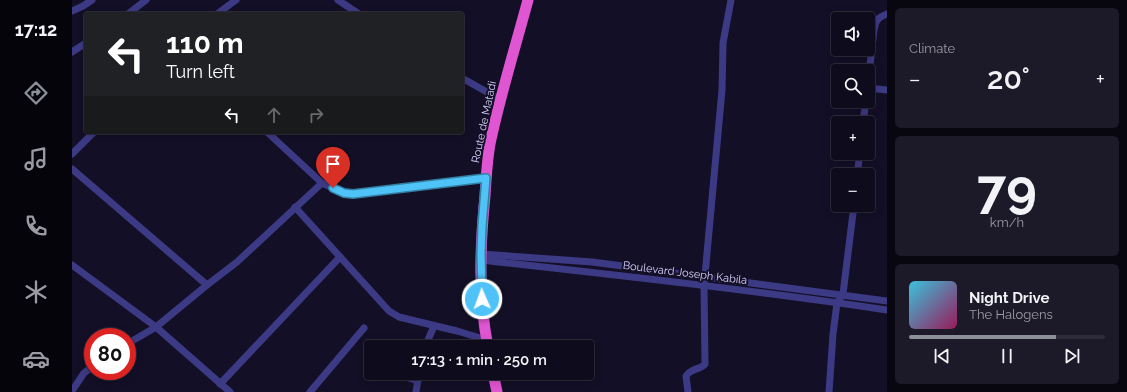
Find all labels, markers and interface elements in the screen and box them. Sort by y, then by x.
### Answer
map controls [831,12,875,212]
button: sound [831,12,875,56]
text: 17:12 [15,19,57,40]
text: 110 m [166,27,244,60]
icon: left [100,28,152,80]
text: Climate [909,41,955,56]
text: Turn left [166,61,235,82]
text: 20° [987,61,1030,96]
button: search [831,64,875,108]
text: − [909,66,921,92]
text: + [1096,66,1105,92]
icon: directions [22,79,50,107]
street label: Route de Matadi [469,80,499,164]
icon: left [221,104,243,126]
icon: ahead [263,104,285,126]
icon: right [305,104,327,126]
button: + [831,116,875,160]
icon: music [22,145,50,173]
pin [316,147,350,188]
icon: arrive [322,153,344,175]
text: 79 [977,158,1037,219]
button: − [831,168,875,212]
icon: phone [22,212,50,240]
text: km/h [990,215,1024,230]
street label: Boulevard Joseph Kabila [622,259,748,287]
icon: climate [22,278,50,306]
position arrow [461,278,503,320]
text: Night Drive [969,289,1049,307]
text: The Halogens [969,307,1053,322]
speed limit sign: 80 [84,328,136,380]
icon: car [22,345,50,373]
icon: previous [931,345,953,367]
icon: pause [996,345,1018,367]
icon: next [1061,345,1083,367]
text: 17:13 · 1 min · 250 m [411,351,547,369]

